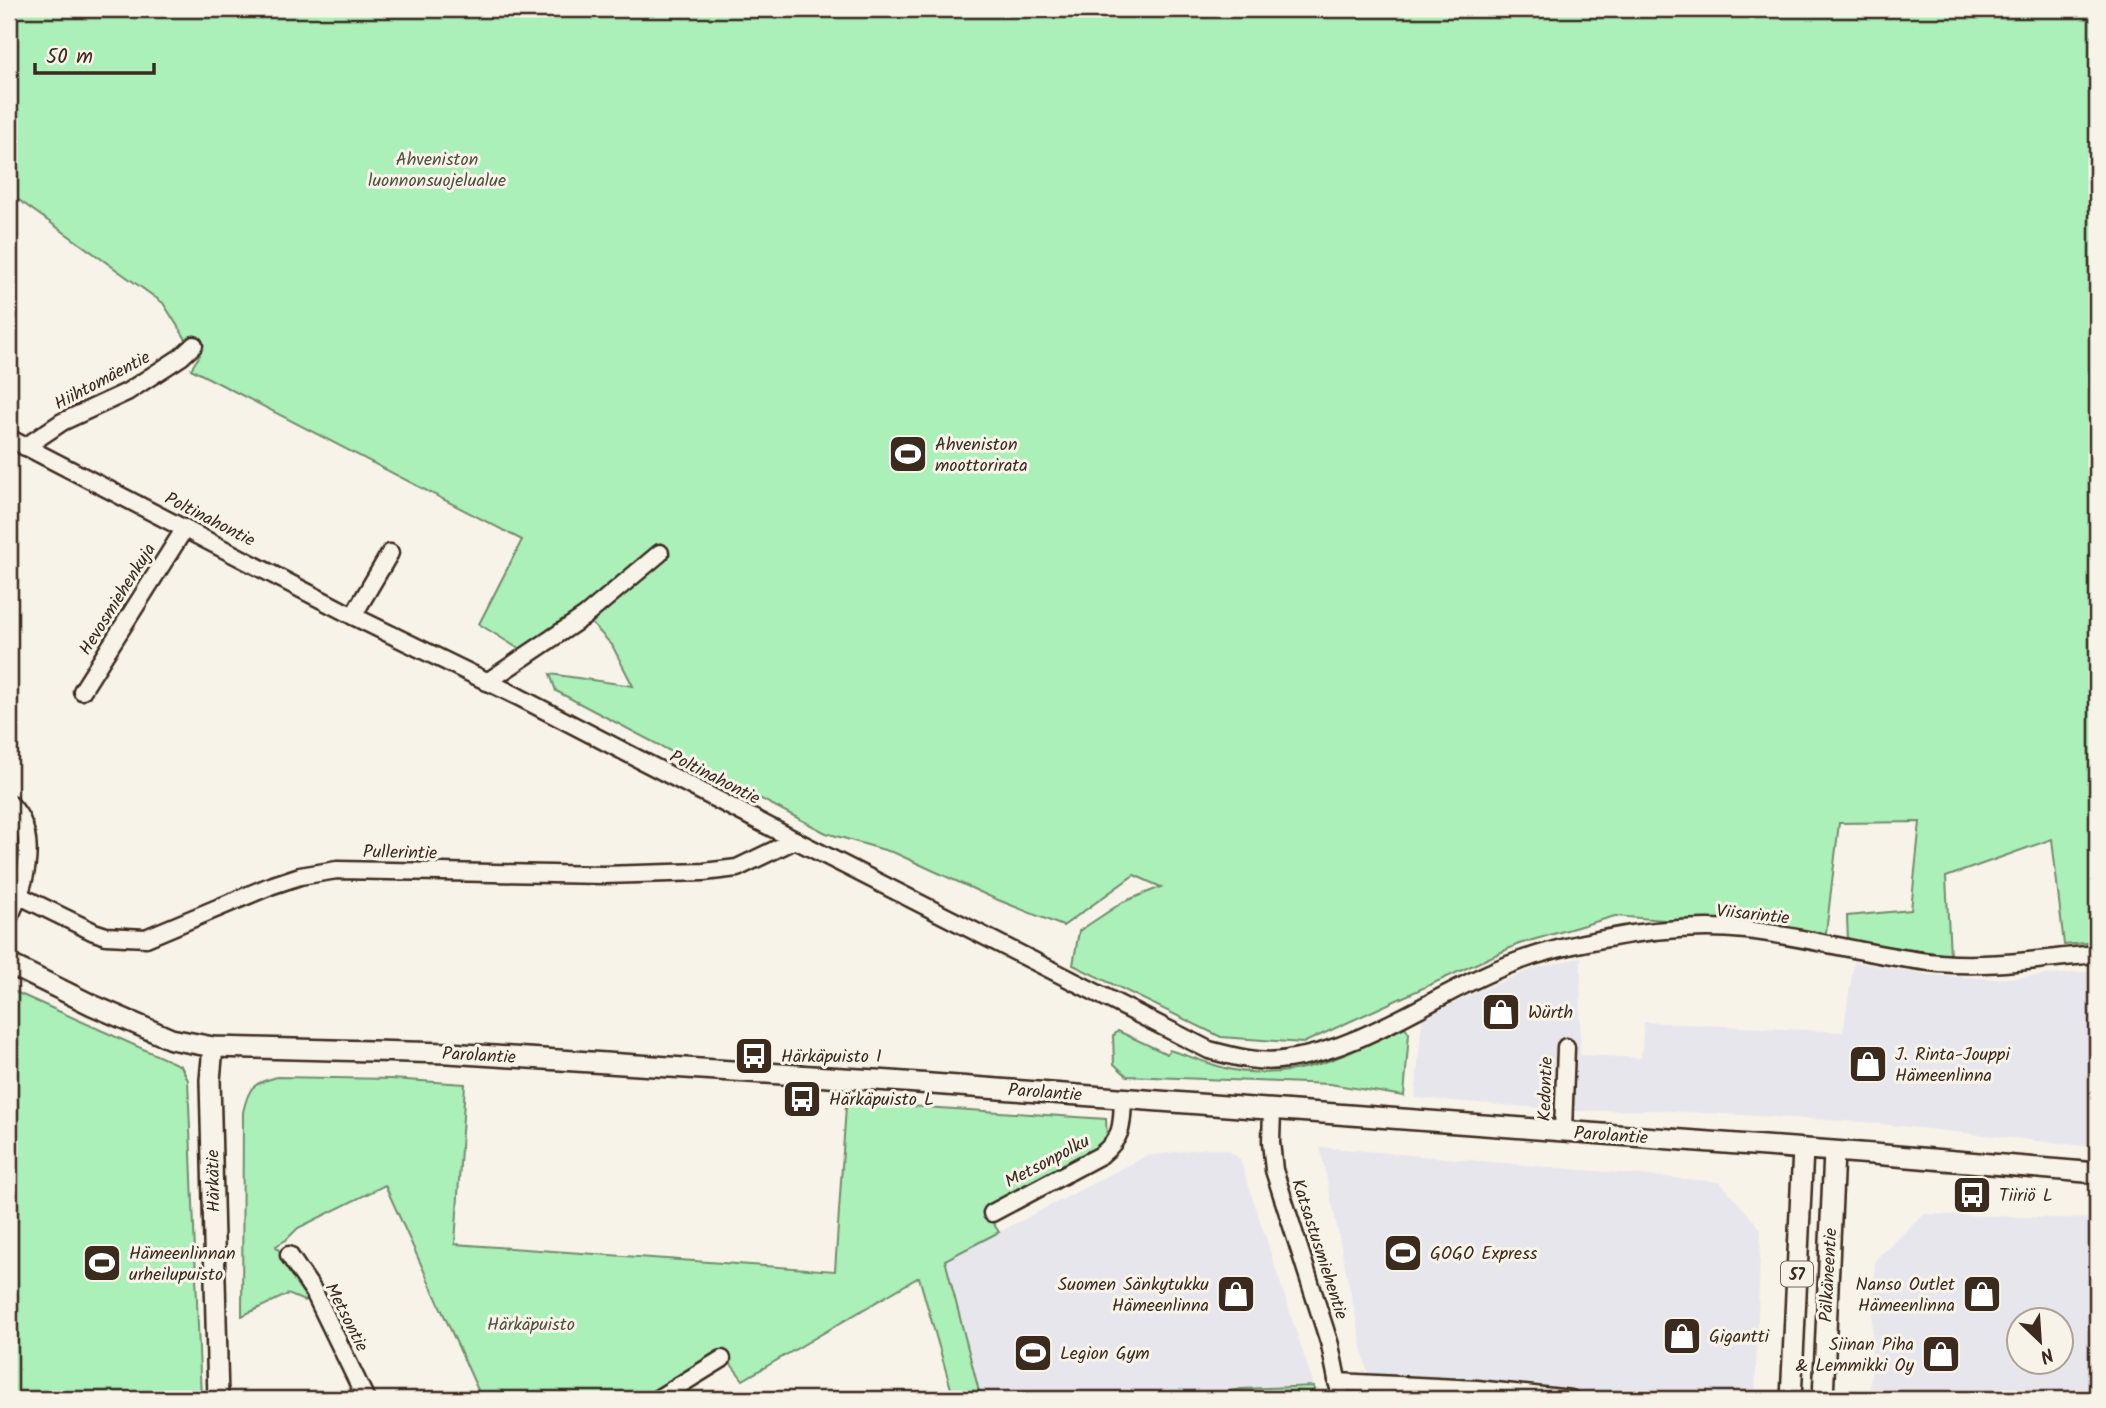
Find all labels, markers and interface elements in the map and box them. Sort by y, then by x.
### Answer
scale bar [35,32,154,76]
text: 50 m [46,41,93,74]
park label: Ahveniston luonnonsuojelualue [368,146,506,196]
street label: Hiihtomäentie [49,344,156,419]
place label: Ahveniston moottorirata [935,431,1028,481]
sports icon: Ahveniston moottorirata [887,433,929,475]
street label: Poltinahontie [159,485,260,556]
street label: Hevosmiehenkuja [72,538,164,662]
street label: Poltinahontie [664,743,765,814]
street label: Pullerintie [362,838,437,869]
street label: Viisarintie [1715,897,1791,934]
shop icon: Würth [1480,991,1522,1033]
place label: Würth [1528,999,1573,1028]
bus stop icon: Härkäpuisto I [733,1035,775,1077]
street label: Parolantie [441,1040,517,1073]
place label: J. Rinta-Jouppi Hämeenlinna [1895,1041,2010,1091]
place label: Härkäpuisto I [781,1043,882,1072]
shop icon: J. Rinta-Jouppi Hämeenlinna [1847,1043,1889,1085]
street label: Kedontie [1531,1056,1562,1122]
street label: Parolantie [1007,1076,1083,1111]
bus stop icon: Härkäpuisto L [781,1078,823,1120]
place label: Härkäpuisto L [829,1086,934,1115]
street label: Parolantie [1573,1119,1649,1154]
street label: Metsonpolku [1000,1128,1096,1197]
street label: Härkätie [199,1149,230,1213]
bus stop icon: Tiiriö L [1951,1174,1993,1216]
street label: Katsastusmiehentie [1282,1175,1355,1324]
place label: Tiiriö L [1999,1182,2053,1211]
street label: Pälkäneentie [1813,1227,1846,1323]
sports icon: GOGO Express [1382,1232,1424,1274]
place label: Hämeenlinnan urheilupuisto [129,1240,236,1290]
place label: GOGO Express [1430,1240,1538,1269]
sports icon: Hämeenlinnan urheilupuisto [81,1242,123,1284]
road number: 57 [1781,1262,1813,1286]
place label: Suomen Sänkytukku Hämeenlinna [1058,1271,1209,1321]
place label: Nanso Outlet Hämeenlinna [1856,1271,1956,1321]
shop icon: Suomen Sänkytukku Hämeenlinna [1215,1273,1257,1315]
shop icon: Nanso Outlet Hämeenlinna [1961,1273,2003,1315]
street label: Metsontie [316,1278,375,1357]
north arrow [2004,1306,2074,1376]
park label: Härkäpuisto [487,1311,575,1340]
shop icon: Gigantti [1661,1315,1703,1357]
place label: Gigantti [1709,1323,1770,1352]
place label: Siinan Piha & Lemmikki Oy [1795,1331,1915,1381]
sports icon: Legion Gym [1012,1332,1054,1374]
shop icon: Siinan Piha & Lemmikki Oy [1920,1333,1962,1375]
text: N [2035,1338,2058,1371]
place label: Legion Gym [1060,1340,1150,1369]

